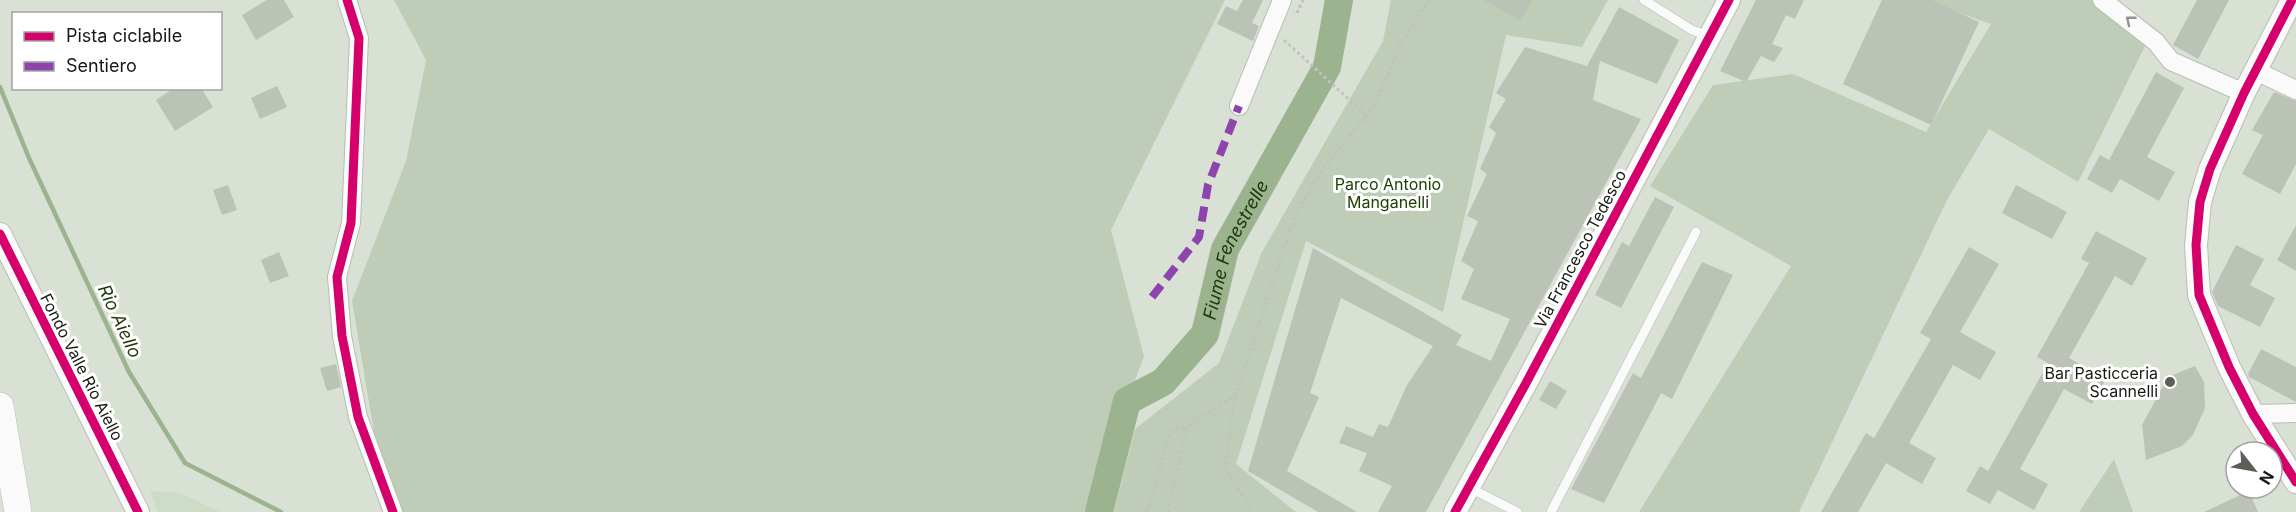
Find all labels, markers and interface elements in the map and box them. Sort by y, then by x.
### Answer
legend [12,12,222,90]
one-way arrow [2125,17,2136,28]
text: Pista ciclabile [66,25,182,46]
text: Sentiero [66,55,137,76]
street label: Via Francesco Tedesco [1530,166,1630,332]
park label: Parco Antonio Manganelli [1335,174,1441,212]
water label: Fiume Fenestrelle [1198,176,1272,322]
water label: Rio Aiello [94,281,146,361]
street label: Fondo Valle Rio Aiello [36,290,128,444]
place label: Bar Pasticceria Scannelli [2045,363,2158,401]
marker: Bar Pasticceria Scannelli [2163,375,2177,389]
north arrow [2224,440,2284,500]
text: N [2255,467,2279,488]

